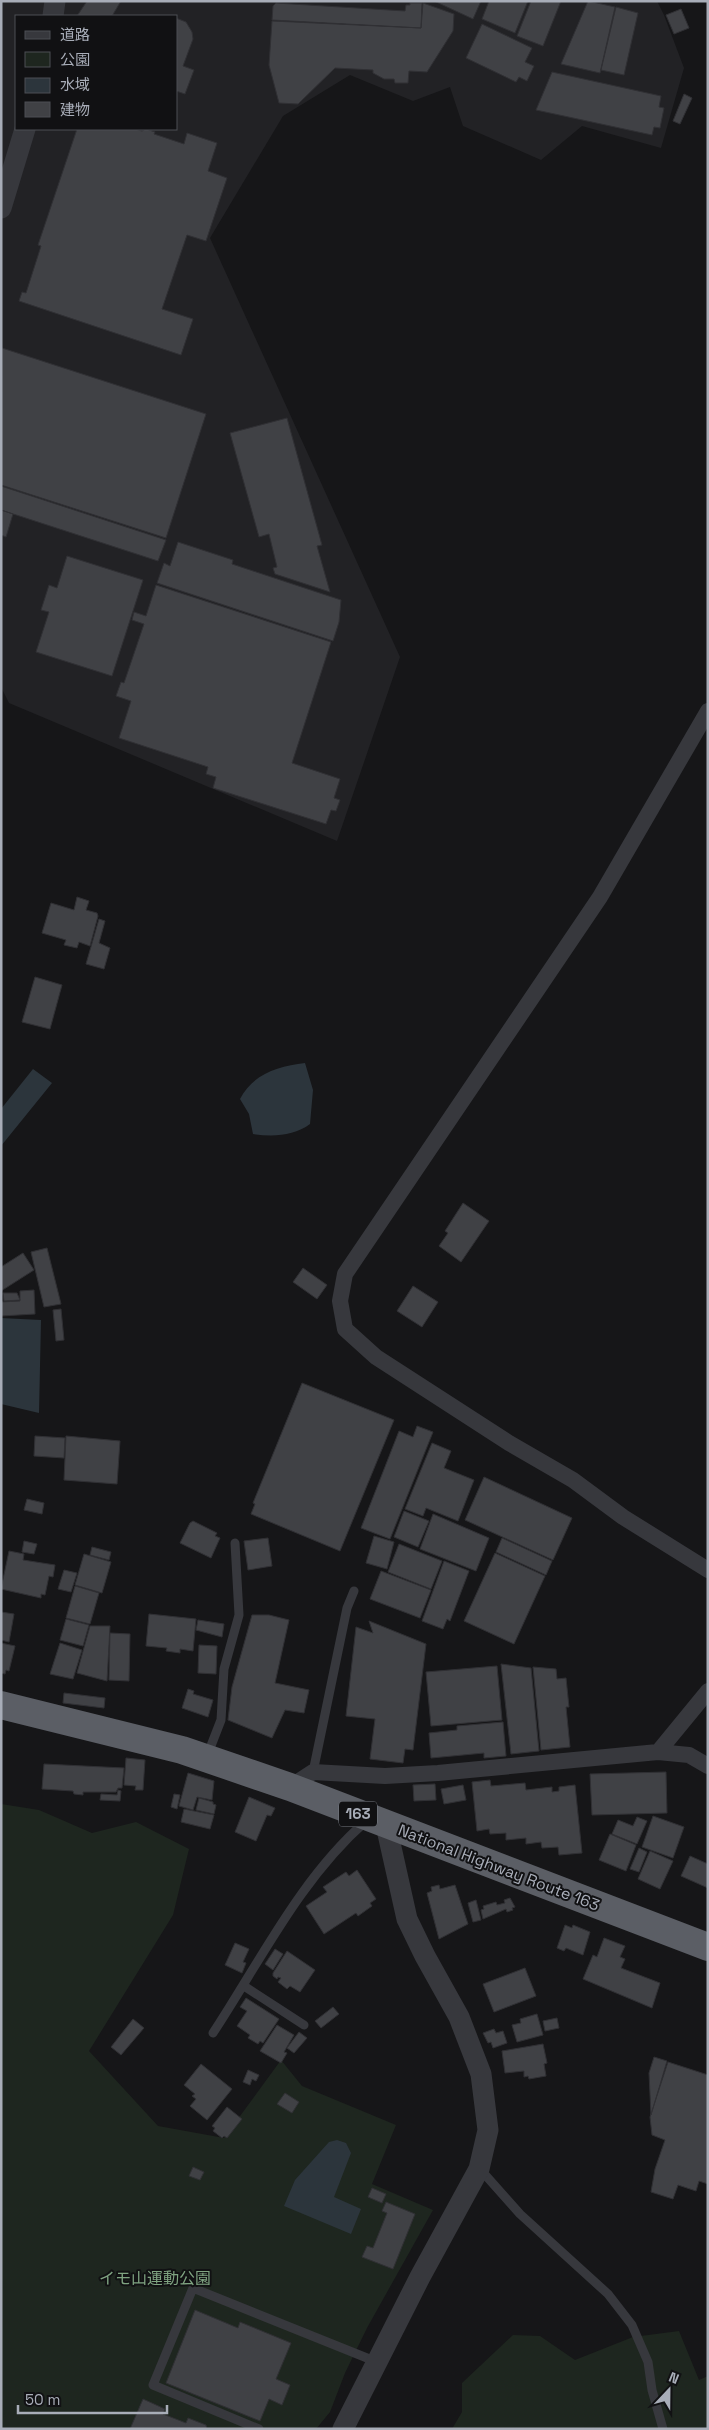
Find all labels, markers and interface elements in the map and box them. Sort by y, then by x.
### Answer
legend [15,15,178,130]
text: 道路 [60,25,90,44]
text: 公園 [60,50,90,69]
text: 水域 [60,75,90,94]
text: 建物 [60,100,90,119]
road number: 163 [339,1802,377,1826]
street label: National Highway Route 163 [395,1819,603,1916]
park label: イモ山運動公園 [99,2268,211,2289]
north arrow [644,2365,694,2415]
text: N [666,2368,682,2388]
scale bar [18,2382,166,2414]
text: 50 m [25,2390,60,2409]

